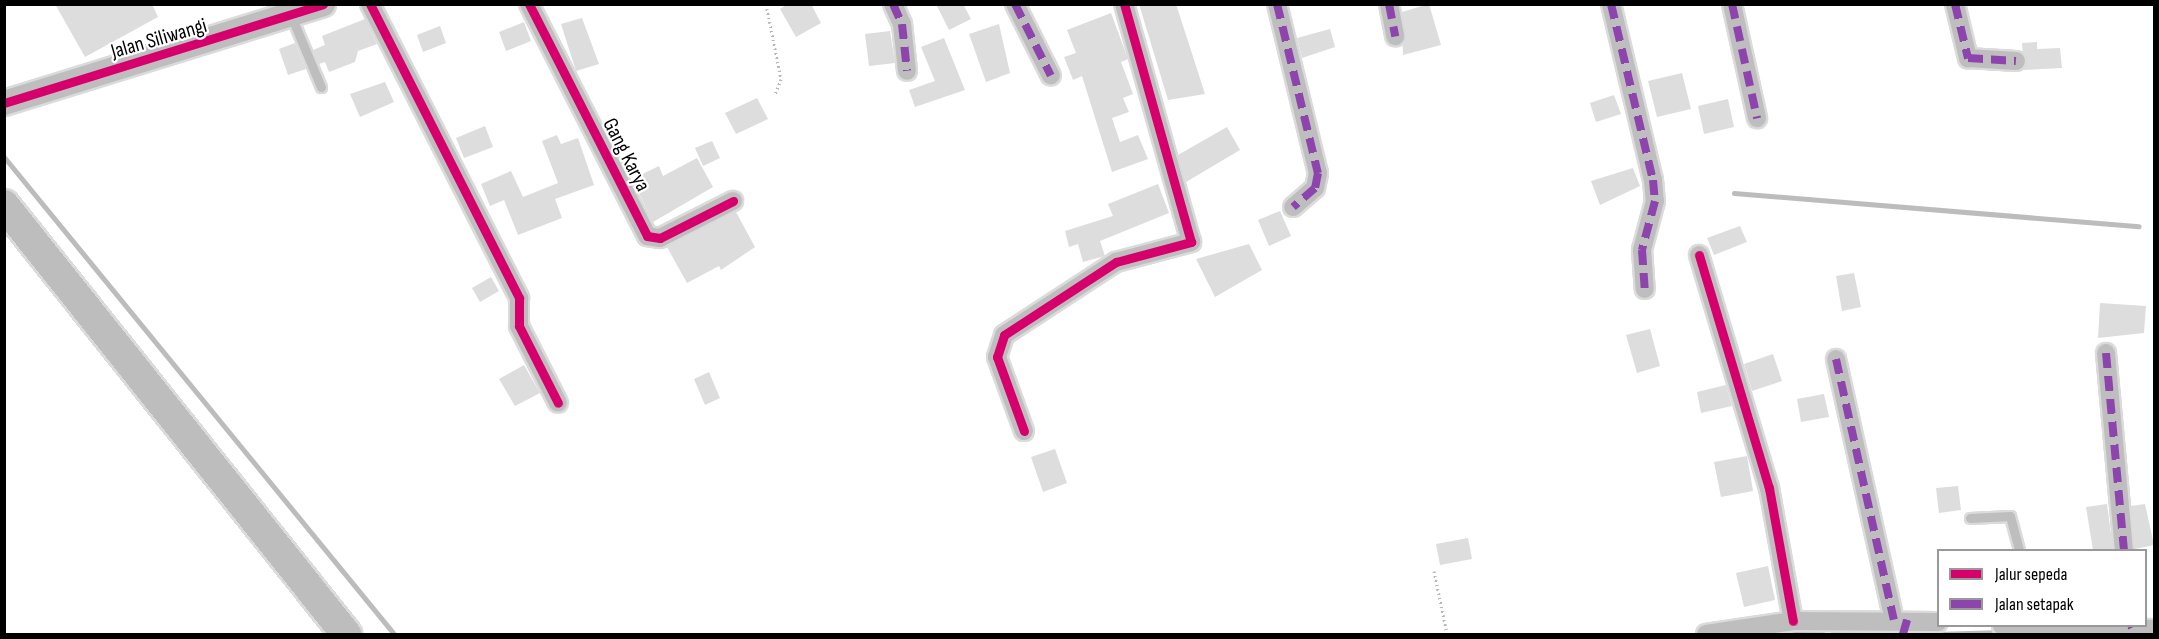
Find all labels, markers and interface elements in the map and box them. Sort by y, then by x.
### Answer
street label: Jalan Siliwangi [108,13,210,65]
street label: Gang Karya [597,114,655,196]
legend [1937,549,2147,627]
text: Jalur sepeda [1995,564,2067,585]
text: Jalan setapak [1995,594,2074,615]

